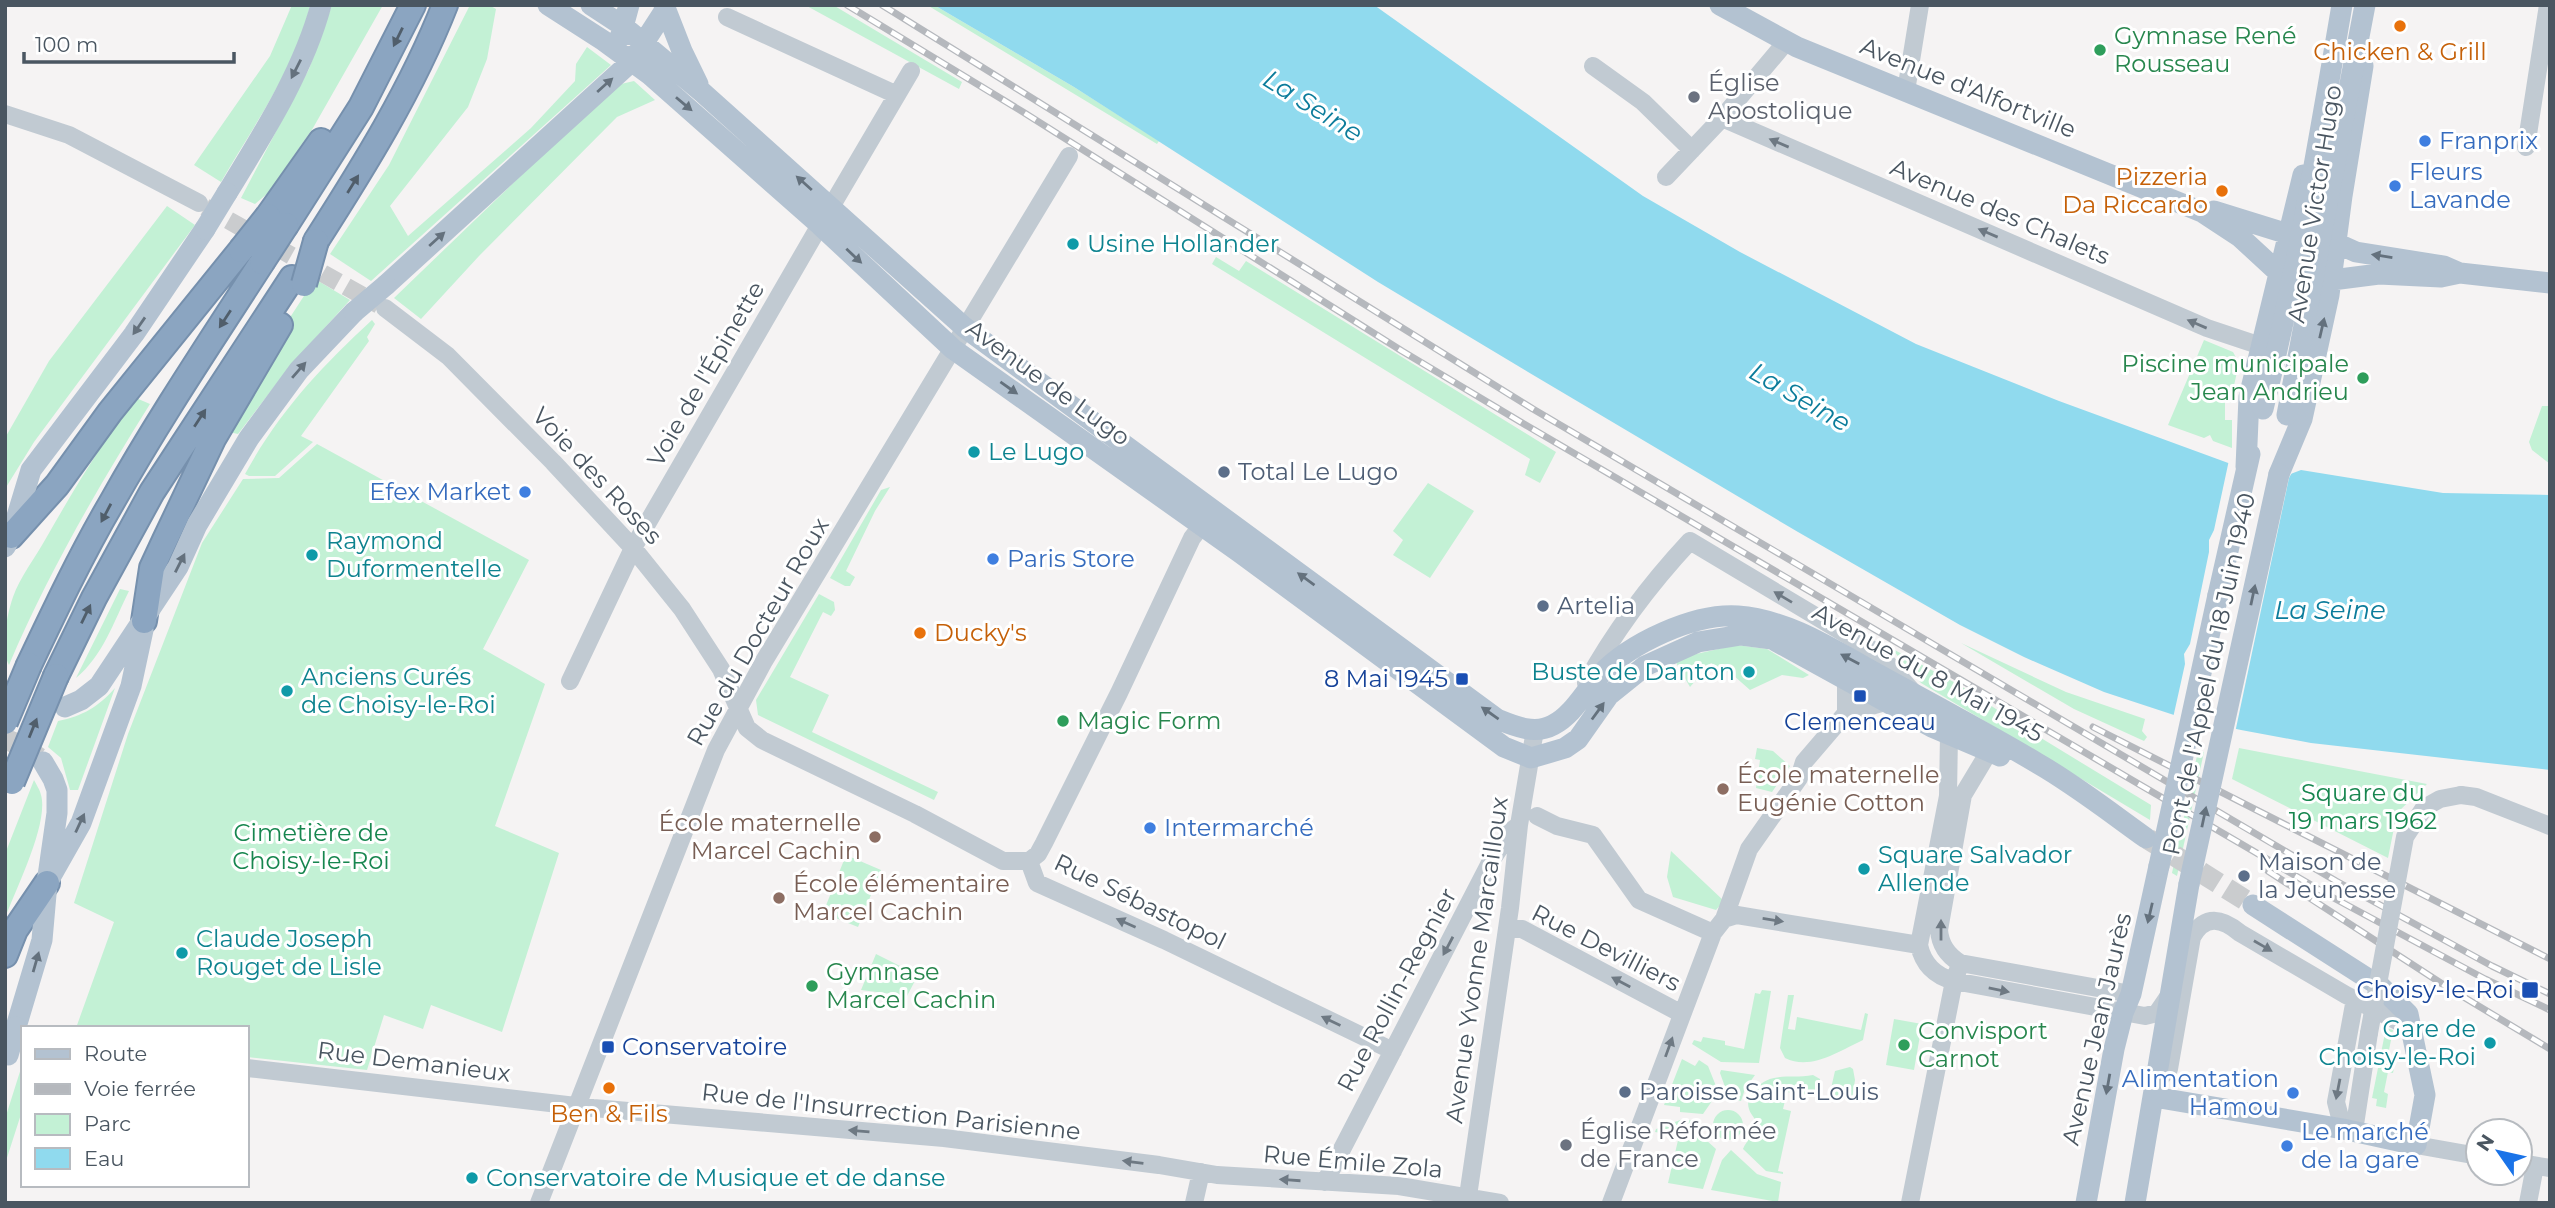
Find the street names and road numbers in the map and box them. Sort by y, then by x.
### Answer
street label: Avenue d'Alfortville [1856,31,2080,144]
street label: Avenue Victor Hugo [2281,83,2348,325]
street label: Avenue des Chalets [1886,152,2114,271]
street label: Voie de l'Épinette [641,276,770,471]
street label: Avenue de Lugo [961,313,1136,452]
street label: Voie des Roses [526,401,668,550]
street label: Pont de l'Appel du 18 Juin 1940 [2156,490,2261,858]
street label: Rue du Docteur Roux [680,512,835,751]
street label: Avenue du 8 Mai 1945 [1808,597,2049,748]
street label: Avenue Yvonne Marcailloux [1439,795,1514,1125]
street label: Rue Sébastopol [1050,847,1231,956]
street label: Rue Rollin-Regnier [1331,883,1463,1097]
street label: Rue Devilliers [1527,898,1685,997]
street label: Avenue Jean Jaurès [2056,910,2137,1148]
street label: Rue Demanieux [316,1035,512,1088]
street label: Rue de l'Insurrection Parisienne [700,1077,1082,1146]
street label: Rue Émile Zola [1262,1139,1444,1184]

